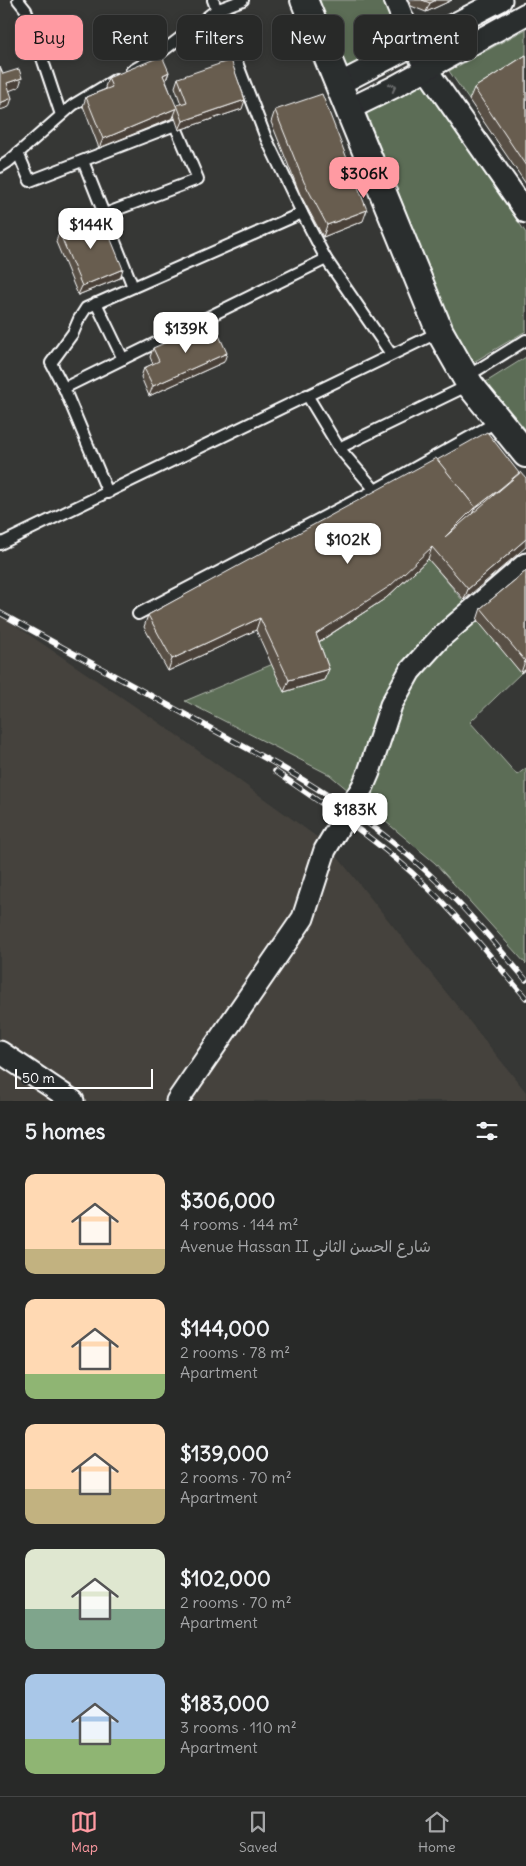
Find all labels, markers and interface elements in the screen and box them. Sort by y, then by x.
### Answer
chip: Buy [15,15,83,60]
chip: Rent [93,15,167,60]
chip: Filters [177,15,262,60]
chip: New [272,15,344,60]
chip: Apartment [354,15,477,60]
one-way arrow [388,83,397,93]
pin: $306K [329,156,399,199]
text: $306K [340,163,388,183]
pin: $144K [56,208,126,250]
text: $144K [69,214,113,234]
pin: $139K [151,312,221,354]
text: $139K [164,318,208,338]
pin: $102K [313,522,383,565]
text: $102K [326,529,370,549]
pin: $183K [320,792,390,835]
text: $183K [333,799,377,819]
scale bar [15,1066,152,1089]
text: 50 m [22,1069,55,1087]
icon: filters [473,1117,501,1145]
text: 5 homes [25,1118,105,1145]
text: $306,000 [180,1187,275,1214]
icon: home [65,1194,125,1254]
text: 4 rooms · 144 m² [180,1214,299,1234]
text: Avenue Hassan II شارع الحسن الثاني [180,1236,431,1256]
text: $144,000 [180,1315,270,1342]
icon: home [65,1319,125,1379]
text: 2 rooms · 78 m² [180,1342,290,1362]
text: Apartment [180,1362,258,1382]
text: $139,000 [180,1440,269,1467]
icon: home [65,1444,125,1504]
text: 2 rooms · 70 m² [180,1467,292,1487]
text: Apartment [180,1487,258,1507]
text: $102,000 [180,1565,271,1592]
icon: home [65,1569,125,1629]
text: 2 rooms · 70 m² [180,1592,292,1612]
text: Apartment [180,1612,258,1632]
text: $183,000 [180,1690,270,1717]
icon: home [65,1694,125,1754]
text: 3 rooms · 110 m² [180,1717,297,1737]
text: Apartment [180,1737,258,1757]
tab: Map [70,1808,98,1856]
tab: Saved [239,1808,277,1856]
tab: Home [418,1808,456,1856]

